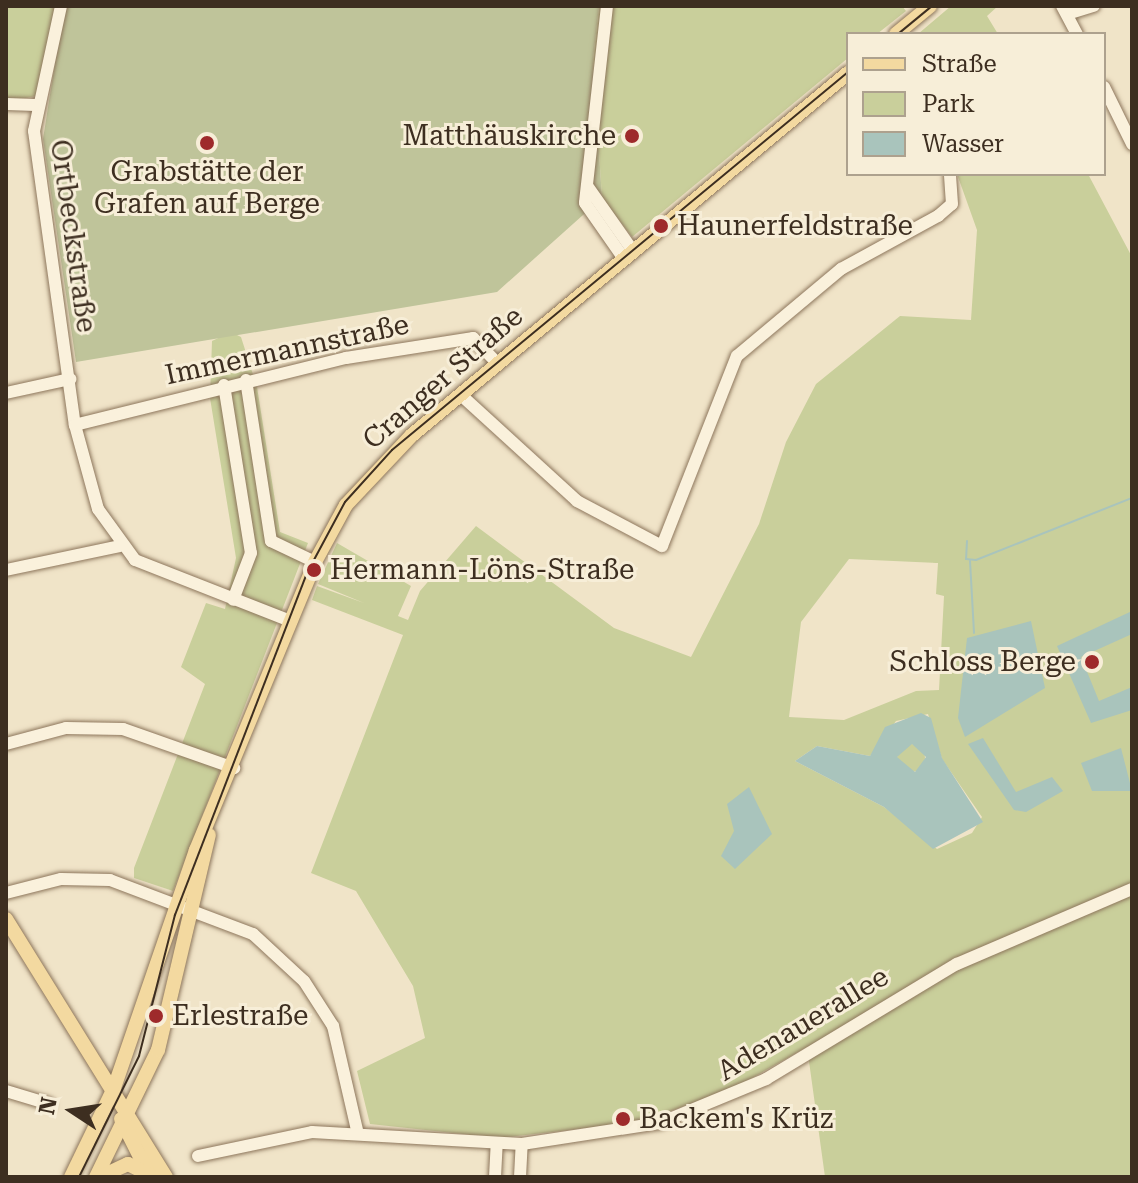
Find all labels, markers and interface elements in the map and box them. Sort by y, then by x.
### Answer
legend [846,32,1106,176]
text: Straße [922,50,997,78]
text: Park [922,90,975,118]
place label: Matthäuskirche [403,119,616,153]
marker: Matthäuskirche [623,127,641,145]
text: Wasser [922,130,1004,158]
marker: Grabstätte der Grafen auf Berge [198,134,216,152]
street label: Ortbeckstraße [43,137,103,335]
place label: Grabstätte der Grafen auf Berge [94,155,320,221]
place label: Haunerfeldstraße [677,209,913,243]
marker: Haunerfeldstraße [652,217,670,235]
street label: Cranger Straße [356,299,530,457]
street label: Immermannstraße [162,308,412,392]
place label: Hermann-Löns-Straße [330,553,634,587]
marker: Hermann-Löns-Straße [305,561,323,579]
place label: Schloss Berge [890,645,1076,679]
marker: Schloss Berge [1083,653,1101,671]
street label: Adenauerallee [711,960,895,1088]
place label: Erlestraße [172,999,308,1033]
marker: Erlestraße [147,1007,165,1025]
north arrow [32,1071,112,1151]
text: N [34,1095,62,1117]
place label: Backem's Krüz [639,1102,833,1136]
marker: Backem's Krüz [614,1110,632,1128]

